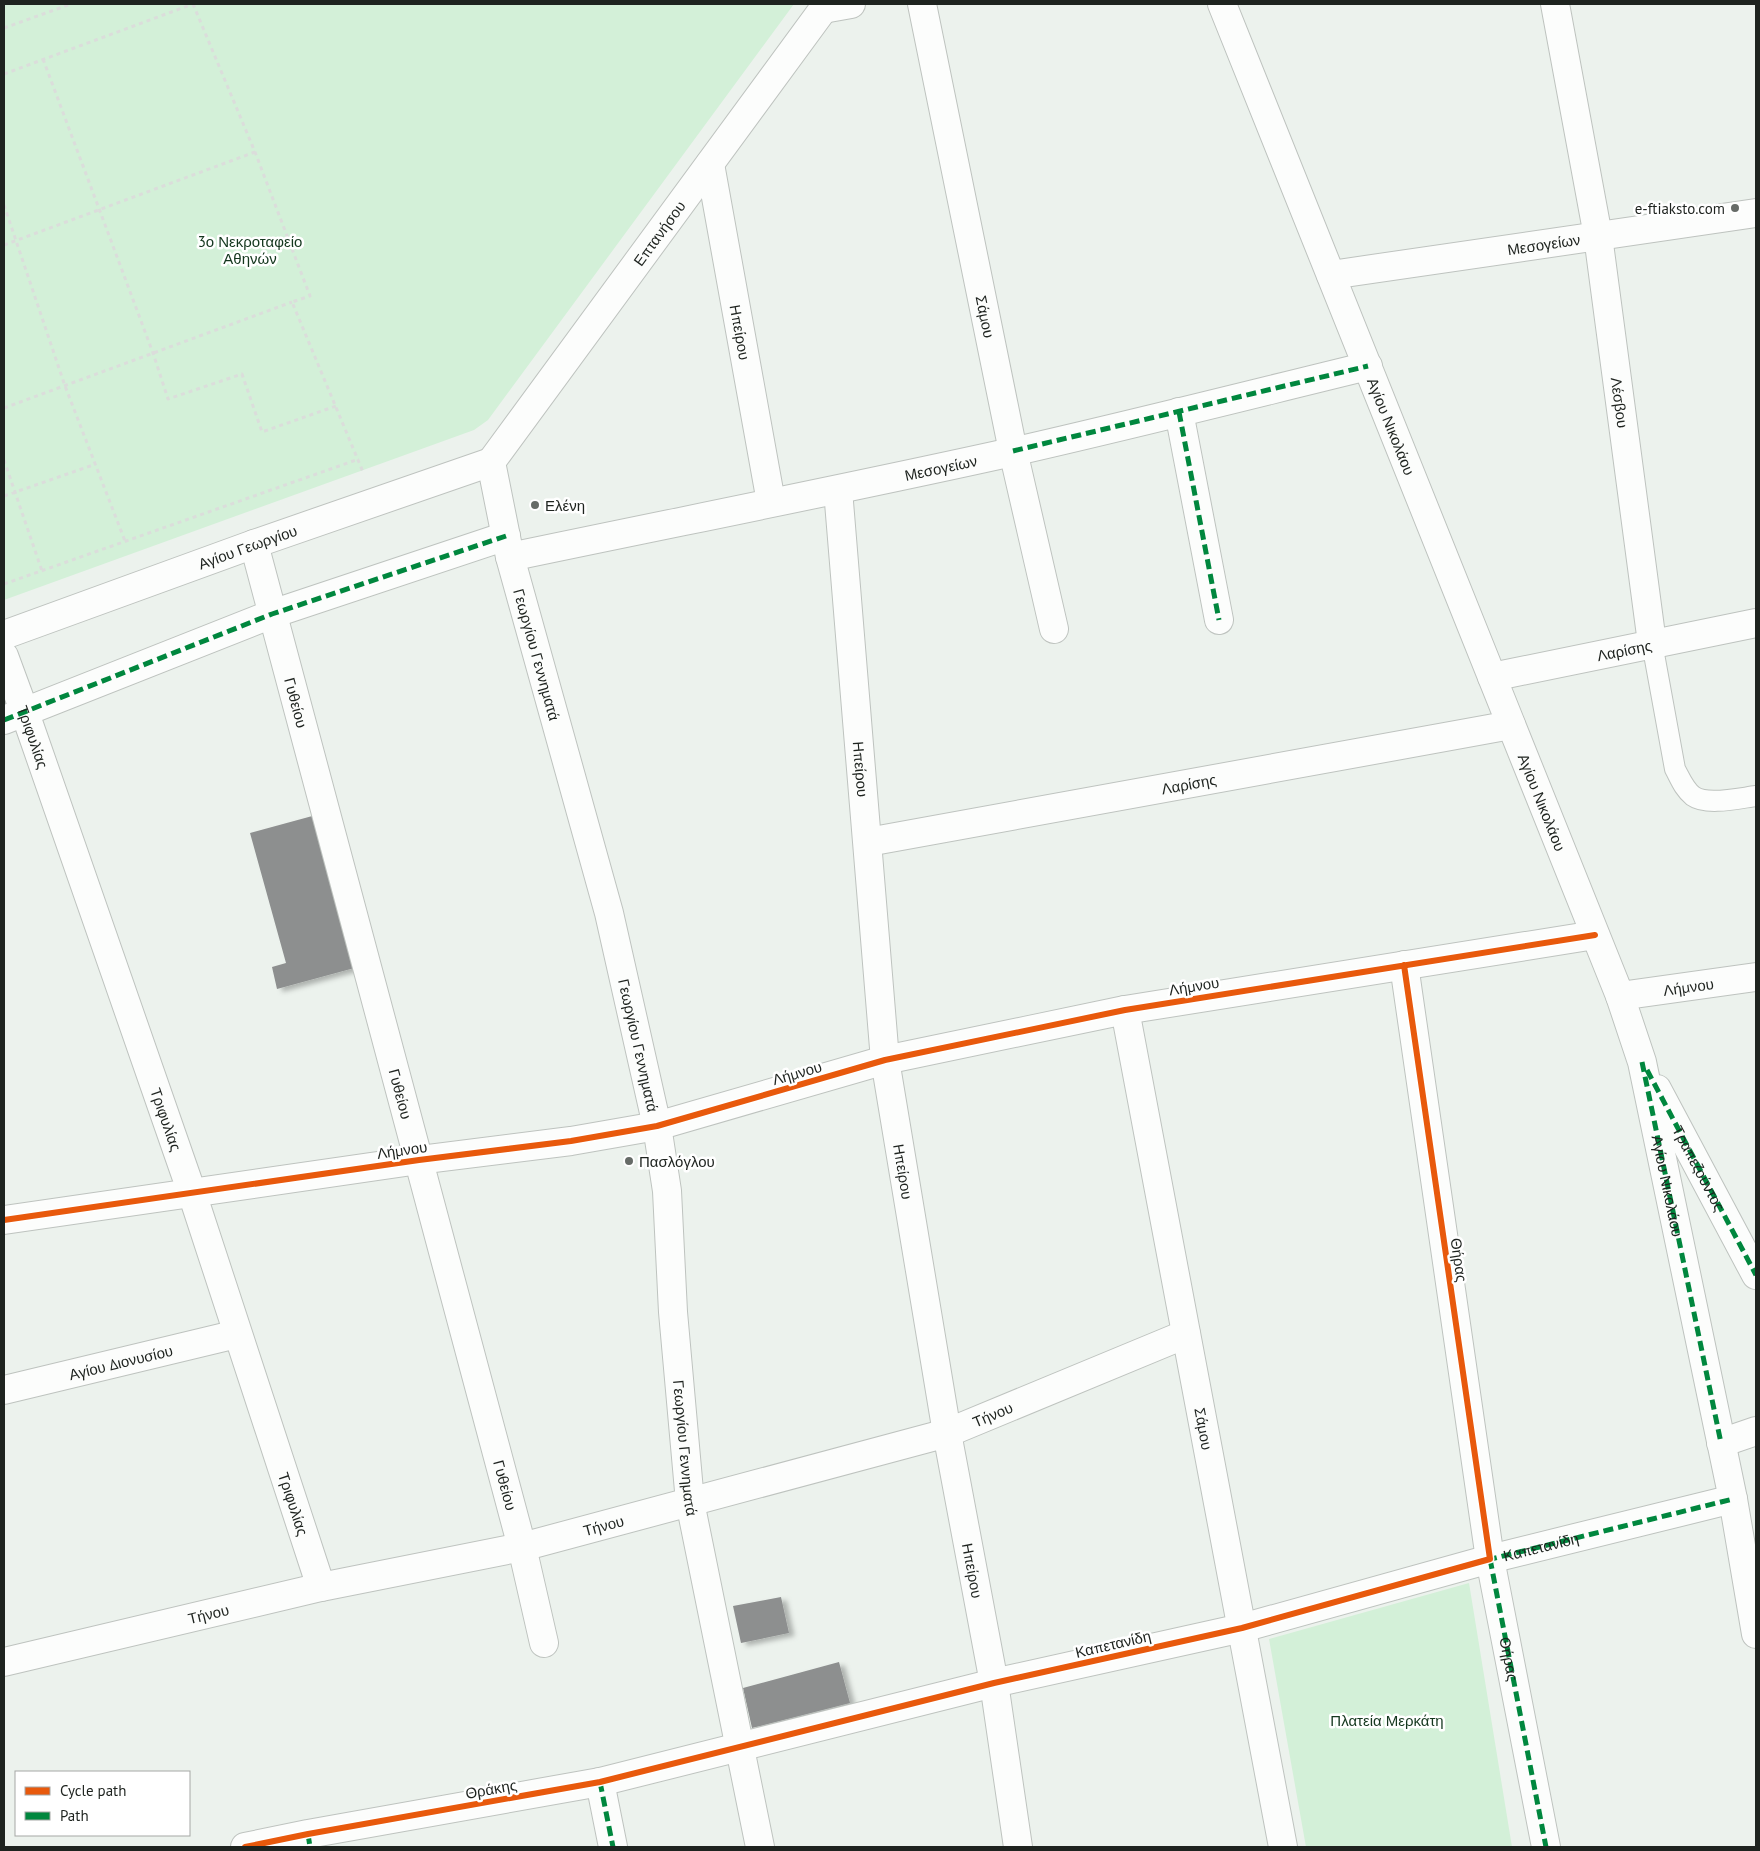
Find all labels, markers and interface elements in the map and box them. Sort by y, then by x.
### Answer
street label: Επτανήσου [629,197,689,269]
place label: e-ftiaksto.com [1635,199,1725,218]
marker: e-ftiaksto.com [1729,202,1741,214]
street label: Μεσογείων [1506,229,1582,259]
park label: 3ο Νεκροταφείο Αθηνών [198,232,302,268]
street label: Σάμου [972,294,999,339]
street label: Ηπείρου [726,303,755,361]
street label: Αγίου Νικολάου [1363,375,1419,478]
street label: Λέσβου [1607,376,1633,429]
street label: Μεσογείων [903,450,979,485]
place label: Ελένη [545,496,585,515]
marker: Ελένη [529,499,541,511]
street label: Αγίου Γεωργίου [195,520,299,573]
street label: Γεωργίου Γεννηματά [510,586,565,723]
street label: Λαρίσης [1595,635,1653,665]
street label: Γυθείου [281,675,312,730]
street label: Τριφυλίας [13,703,53,771]
street label: Ηπείρου [849,740,873,798]
street label: Αγίου Νικολάου [1514,751,1570,854]
street label: Λαρίσης [1160,769,1218,798]
street label: Λήμνου [1167,973,1221,999]
street label: Λήμνου [1662,974,1715,999]
street label: Γεωργίου Γεννηματά [615,977,663,1114]
street label: Λήμνου [770,1057,824,1089]
street label: Γυθείου [385,1066,417,1121]
street label: Τριφυλίας [147,1085,186,1154]
street label: Τραπεζούντος [1669,1122,1730,1214]
street label: Αγίου Νικολάου [1648,1133,1688,1238]
street label: Λήμνου [376,1137,428,1163]
street label: Ηπείρου [890,1142,917,1201]
place label: Πασλόγλου [639,1152,715,1171]
marker: Πασλόγλου [623,1155,635,1167]
street label: Θήρας [1446,1237,1472,1283]
street label: Αγίου Διονυσίου [67,1340,175,1384]
street label: Γεωργίου Γεννηματά [670,1379,702,1518]
street label: Τήνου [970,1397,1015,1431]
street label: Σάμου [1191,1406,1217,1451]
street label: Γυθείου [490,1458,521,1512]
street label: Τριφυλίας [275,1470,313,1538]
street label: Τήνου [581,1511,626,1540]
street label: Καπετανίδη [1501,1528,1581,1565]
street label: Ηπείρου [958,1541,987,1600]
street label: Τήνου [186,1600,231,1628]
street label: Καπετανίδη [1073,1626,1153,1662]
street label: Θήρας [1496,1635,1523,1683]
park label: Πλατεία Μερκάτη [1330,1711,1444,1730]
legend [15,1771,190,1836]
street label: Θράκης [464,1775,518,1803]
text: Cycle path [60,1781,126,1800]
text: Path [60,1806,89,1825]

